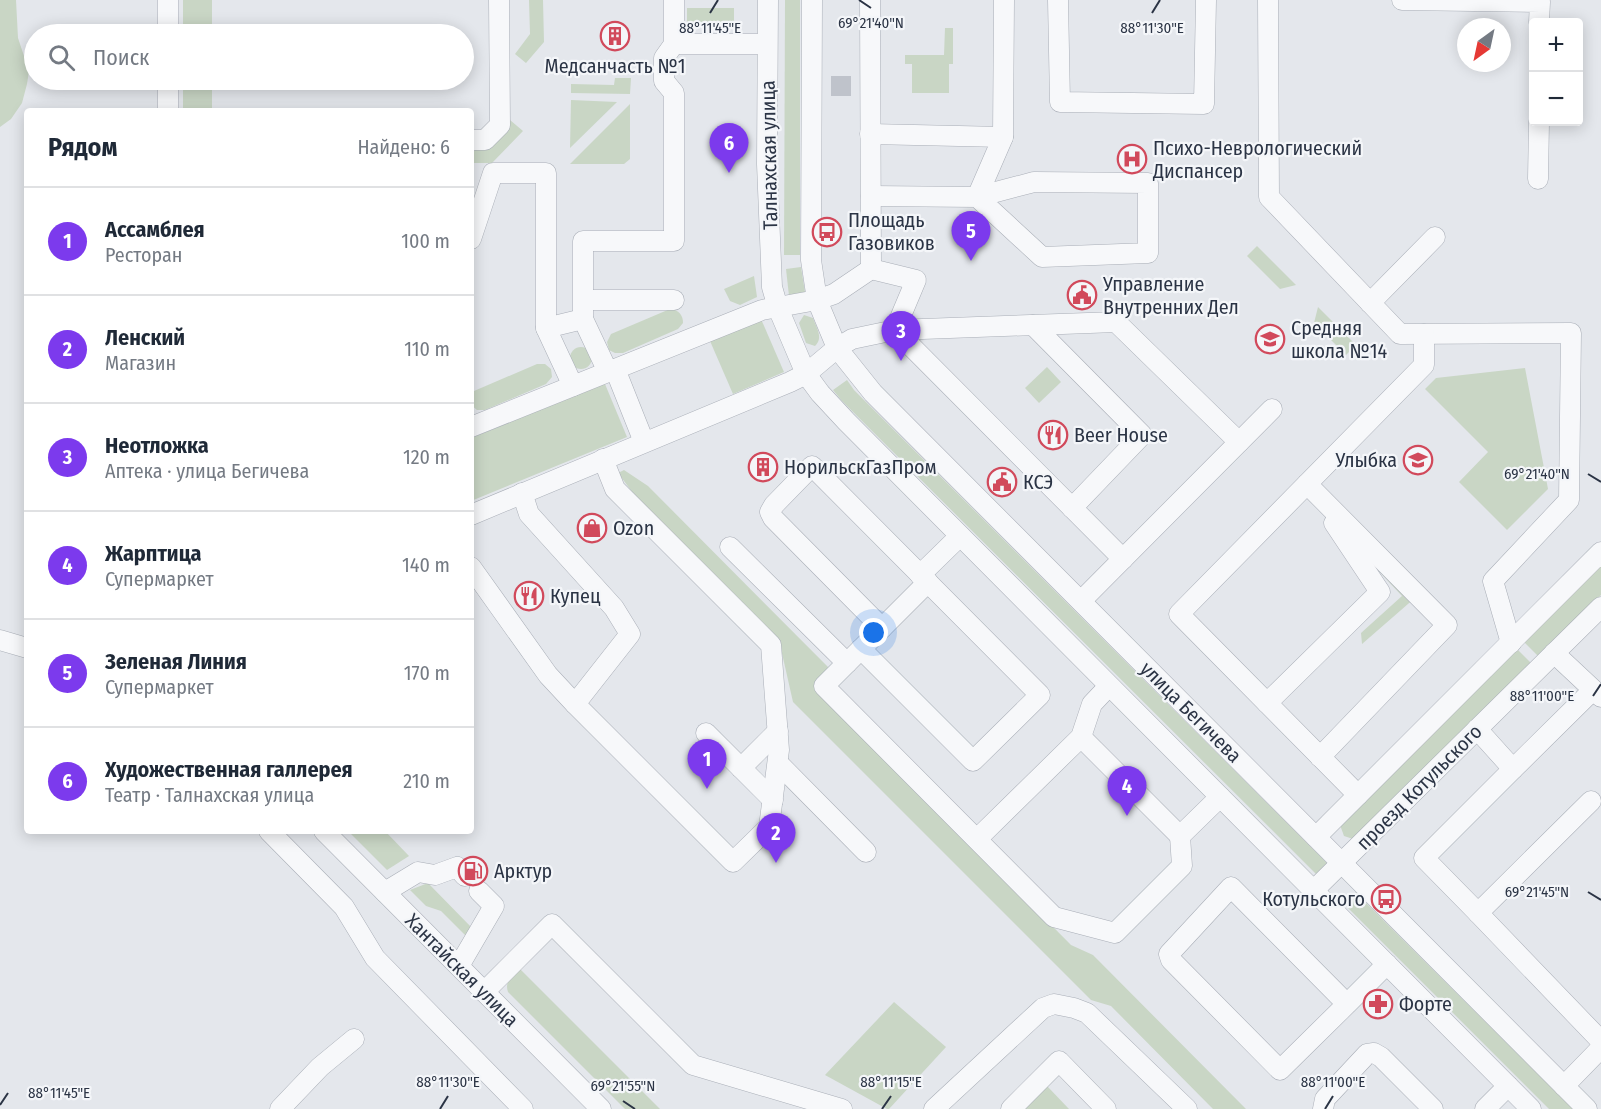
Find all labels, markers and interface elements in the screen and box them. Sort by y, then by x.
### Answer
text: 69°21'40"N [838,14,904,32]
north arrow [1457,18,1511,72]
map controls [1529,18,1583,126]
button: + [1529,18,1583,72]
text: 88°11'45"E [679,19,741,37]
text: 88°11'30"E [1120,19,1184,37]
building icon: Медсанчасть №1 [599,20,631,52]
search box [24,24,474,90]
icon: search [45,41,78,74]
text: Поиск [93,44,149,71]
place label: Медсанчасть №1 [545,54,686,78]
button: − [1529,72,1583,126]
street label: Талнахская улица [756,80,782,230]
pin: 6 [710,124,748,173]
text: Рядом [48,132,117,163]
text: Найдено: 6 [357,135,450,159]
place label: Психо-Неврологический Диспансер [1152,136,1362,183]
hospital icon: Психо-Неврологический Диспансер [1116,143,1148,175]
place label: Площадь Газовиков [848,208,935,255]
pin: 5 [952,212,990,261]
text: Ассамблея [105,216,205,243]
bus stop icon: Площадь Газовиков [811,216,843,248]
text: 1 [63,229,72,253]
text: 100 m [401,229,450,253]
text: Ресторан [105,243,182,267]
place label: Управление Внутренних Дел [1102,272,1239,319]
public building icon: Управление Внутренних Дел [1066,279,1098,311]
pin: 3 [882,312,920,361]
place label: Средняя школа №14 [1291,316,1388,363]
school or university icon: Средняя школа №14 [1254,323,1286,355]
text: Ленский [105,324,185,351]
text: 2 [63,337,72,361]
text: 110 m [404,337,450,361]
text: Магазин [105,351,176,375]
restaurant icon: Beer House [1037,419,1069,451]
place label: Beer House [1074,423,1168,447]
text: Неотложка [105,432,209,459]
school or university icon: Улыбка [1402,444,1434,476]
text: 3 [63,445,72,469]
text: 120 m [403,445,450,469]
place label: Улыбка [1334,448,1397,472]
building icon: НорильскГазПром [747,451,779,483]
place label: НорильскГазПром [784,455,937,479]
text: Аптека · улица Бегичева [105,459,309,483]
text: 69°21'40"N [1504,465,1570,483]
public building icon: КСЭ [986,466,1018,498]
place label: КСЭ [1023,470,1053,494]
shop icon: Ozon [576,512,608,544]
place label: Ozon [613,516,654,540]
text: Жарптица [105,540,201,567]
text: 4 [62,553,73,577]
text: 140 m [402,553,450,577]
text: Супермаркет [105,567,214,591]
restaurant icon: Купец [513,580,545,612]
place label: Купец [550,584,601,608]
your location [859,618,888,647]
text: Зеленая Линия [105,648,247,675]
street label: улица Бегичева [1135,656,1247,768]
text: 5 [63,661,72,685]
text: 170 m [404,661,450,685]
text: Супермаркет [105,675,214,699]
text: 88°11'00"E [1510,687,1574,705]
street label: проезд Котульского [1351,719,1487,855]
pin: 1 [688,740,726,789]
text: Художественная галлерея [105,756,353,783]
pin: 4 [1108,766,1146,816]
text: 6 [62,769,73,793]
text: 210 m [403,769,450,793]
text: Театр · Талнахская улица [105,783,314,807]
pin: 2 [756,814,796,863]
fuel station icon: Арктур [457,855,489,887]
place label: Арктур [494,859,552,883]
bus stop icon: Котульского [1370,883,1402,915]
text: 69°21'45"N [1505,883,1569,901]
place label: Котульского [1262,887,1365,911]
street label: Хантайская улица [400,908,524,1032]
pharmacy icon: Форте [1362,988,1394,1020]
place label: Форте [1399,992,1452,1016]
text: 88°11'30"E [416,1073,480,1091]
text: 88°11'15"E [860,1073,922,1091]
text: 88°11'00"E [1301,1073,1365,1091]
text: 69°21'55"N [591,1077,655,1095]
text: 88°11'45"E [28,1084,90,1102]

